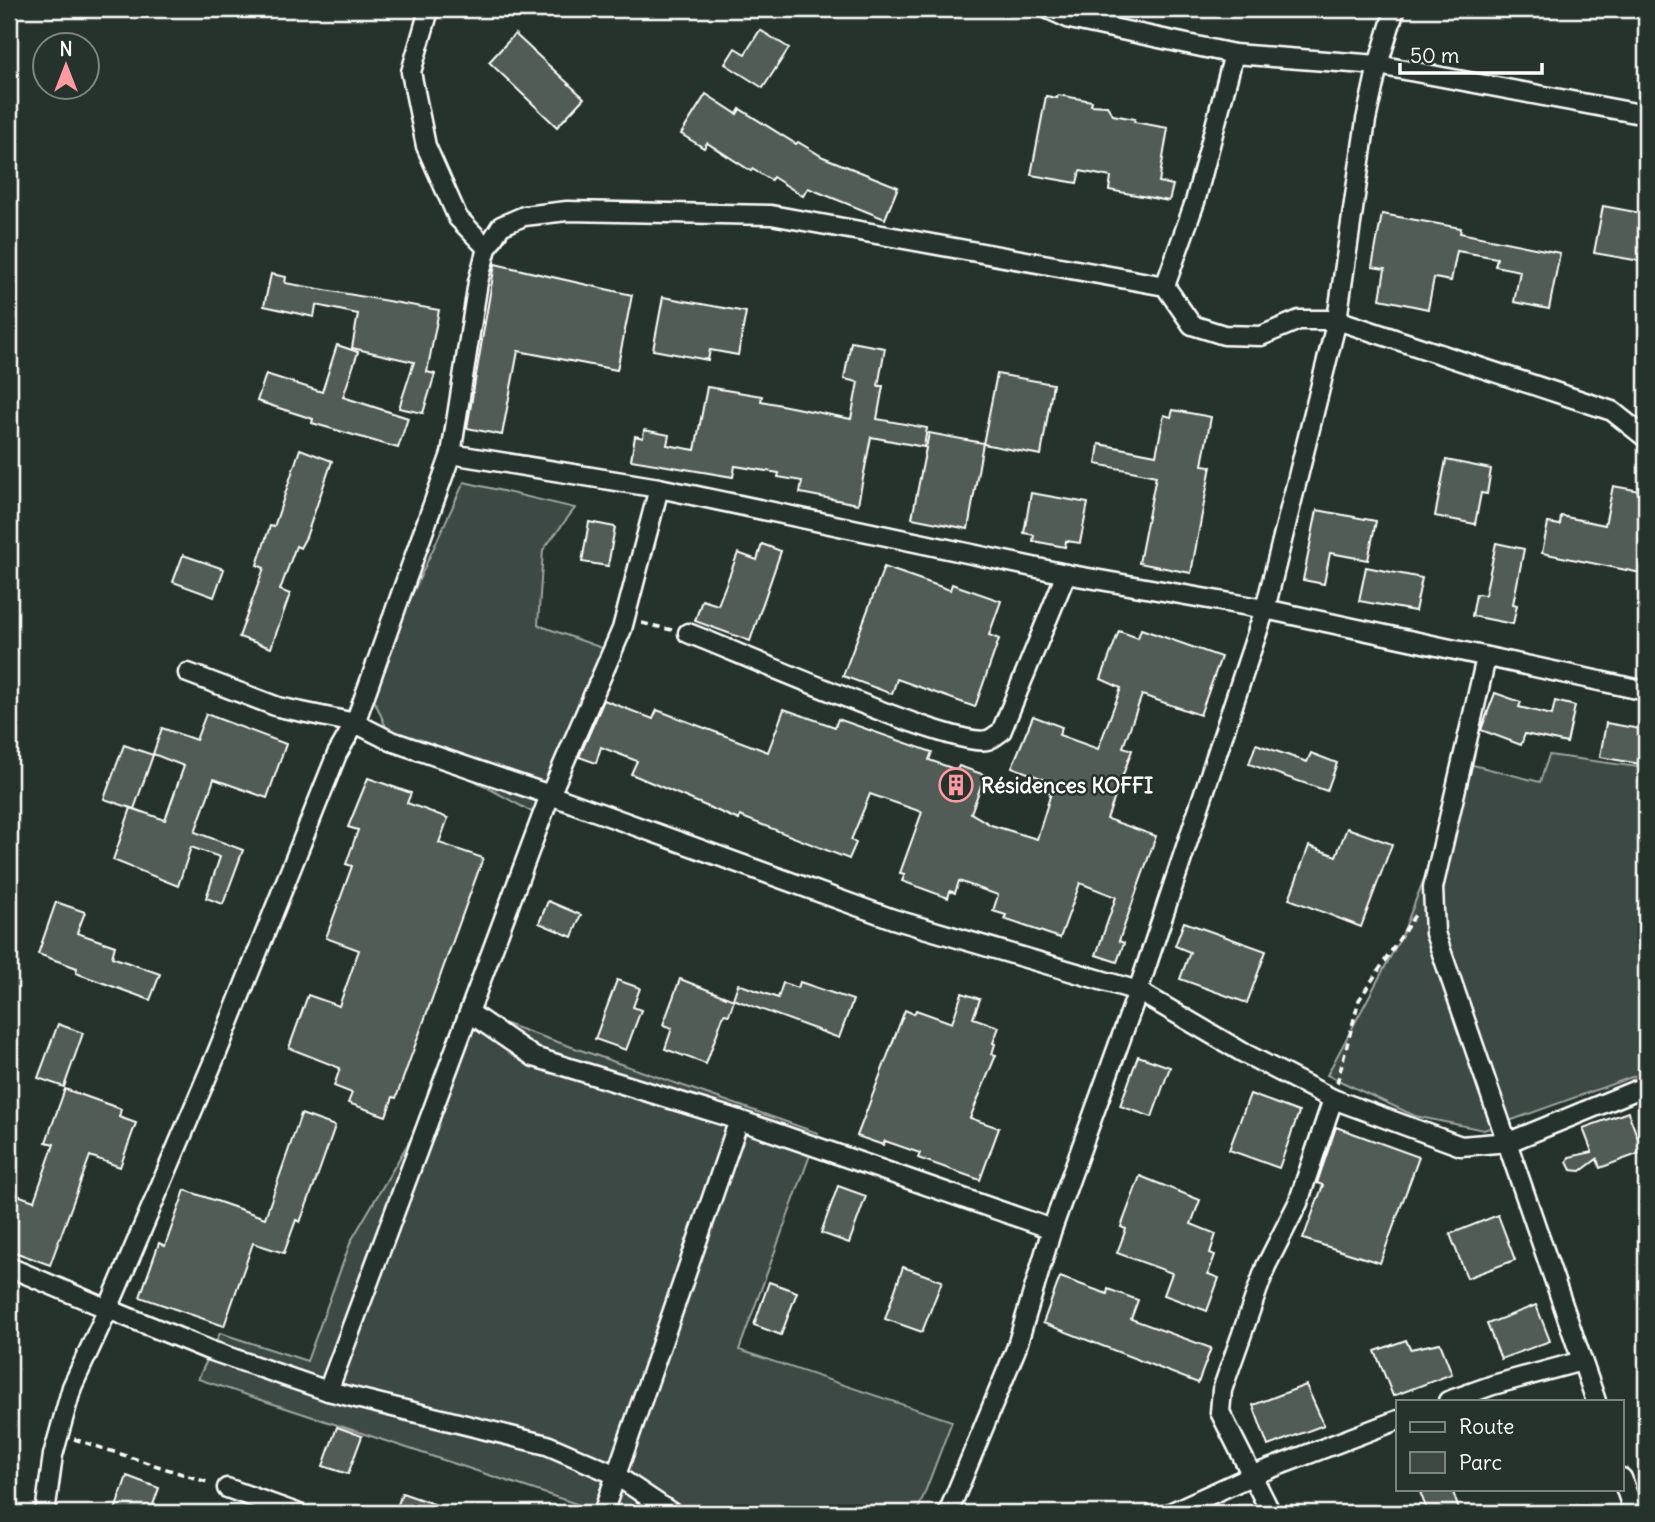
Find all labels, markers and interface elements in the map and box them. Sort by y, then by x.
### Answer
north arrow [32,32,102,102]
scale bar [1400,32,1541,76]
text: N [59,37,73,61]
text: 50 m [1410,42,1459,69]
building icon: Résidences KOFFI [937,766,975,804]
place label: Résidences KOFFI [981,772,1153,799]
legend [1396,1400,1624,1490]
text: Route [1459,1413,1514,1440]
text: Parc [1459,1449,1502,1476]

